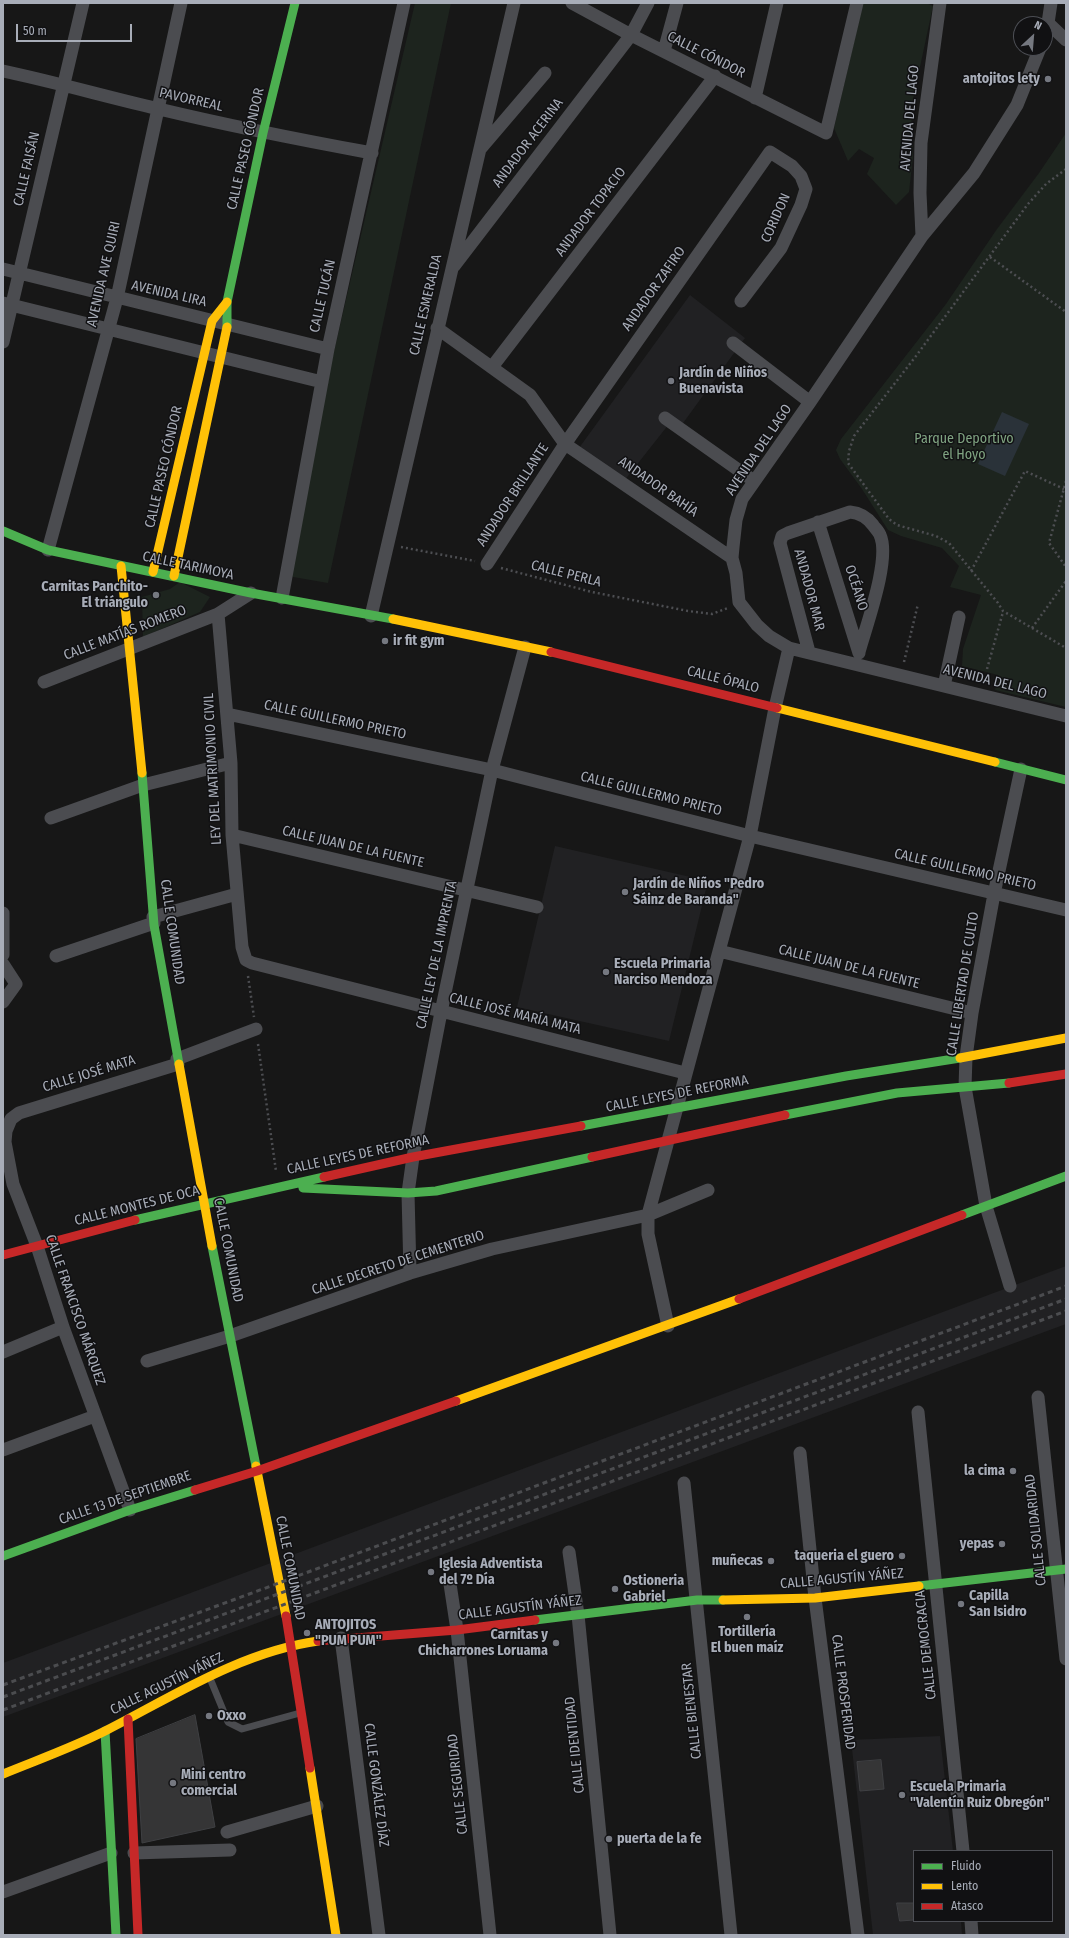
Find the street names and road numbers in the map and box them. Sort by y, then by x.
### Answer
street label: CALLE CÓNDOR [664,28,748,82]
street label: AVENIDA DEL LAGO [897,64,923,172]
street label: PAVORREAL [157,85,225,115]
street label: CALLE PASEO CÓNDOR [224,86,268,212]
street label: ANDADOR ACERINA [489,95,567,191]
street label: CALLE FAISÁN [10,130,44,208]
street label: ANDADOR TOPACIO [552,164,630,260]
street label: CORIDON [758,191,794,245]
street label: AVENIDA AVE QUIRI [84,220,124,328]
street label: ANDADOR ZAFIRO [619,244,689,334]
street label: CALLE ESMERALDA [406,253,446,357]
street label: CALLE TUCÁN [306,258,340,334]
street label: AVENIDA LIRA [130,277,208,311]
street label: AVENIDA DEL LAGO [722,401,796,499]
street label: CALLE PASEO CÓNDOR [142,404,186,530]
street label: ANDADOR BRILLANTE [473,440,553,550]
street label: ANDADOR BAHÍA [615,453,701,521]
street label: ANDADOR MAR [790,547,828,633]
street label: CALLE TARIMOYA [141,548,235,584]
street label: CALLE PERLA [529,557,603,591]
street label: OCÉANO [841,563,871,613]
street label: CALLE MATÍAS ROMERO [61,602,189,664]
street label: AVENIDA DEL LAGO [941,661,1049,703]
street label: CALLE ÓPALO [685,663,761,697]
street label: LEY DEL MATRIMONIO CIVIL [201,693,225,845]
street label: CALLE GUILLERMO PRIETO [262,697,408,743]
street label: CALLE GUILLERMO PRIETO [579,768,723,820]
street label: CALLE JUAN DE LA FUENTE [280,822,426,872]
street label: CALLE GUILLERMO PRIETO [892,845,1038,895]
street label: CALLE COMUNIDAD [156,878,188,986]
street label: CALLE LEY DE LA IMPRENTA [413,879,461,1031]
street label: CALLE LIBERTAD DE CULTO [943,911,983,1057]
street label: CALLE JUAN DE LA FUENTE [777,941,921,993]
street label: CALLE JOSÉ MARÍA MATA [447,989,583,1039]
street label: CALLE JOSÉ MATA [41,1052,137,1096]
street label: CALLE LEYES DE REFORMA [604,1072,750,1116]
street label: CALLE LEYES DE REFORMA [285,1132,431,1178]
street label: CALLE MONTES DE OCA [73,1182,201,1230]
street label: CALLE COMUNIDAD [210,1196,246,1304]
street label: CALLE DECRETO DE CEMENTERIO [310,1227,486,1299]
street label: CALLE FRANCISCO MÁRQUEZ [41,1233,109,1387]
street label: CALLE 13 DE SEPTIEMBRE [57,1467,193,1529]
street label: CALLE SOLIDARIDAD [1022,1473,1050,1587]
street label: CALLE COMUNIDAD [272,1514,308,1622]
street label: CALLE AGUSTÍN YÁÑEZ [780,1565,904,1593]
street label: CALLE DEMOCRACIA [912,1589,940,1701]
street label: CALLE AGUSTÍN YÁÑEZ [457,1592,583,1624]
street label: CALLE PROSPERIDAD [828,1633,858,1751]
street label: CALLE AGUSTÍN YÁÑEZ [108,1649,226,1719]
street label: CALLE BIENESTAR [679,1662,705,1760]
street label: CALLE IDENTIDAD [562,1696,588,1794]
street label: CALLE GONZÁLEZ DÍAZ [360,1722,392,1848]
street label: CALLE SEGURIDAD [444,1733,472,1835]

